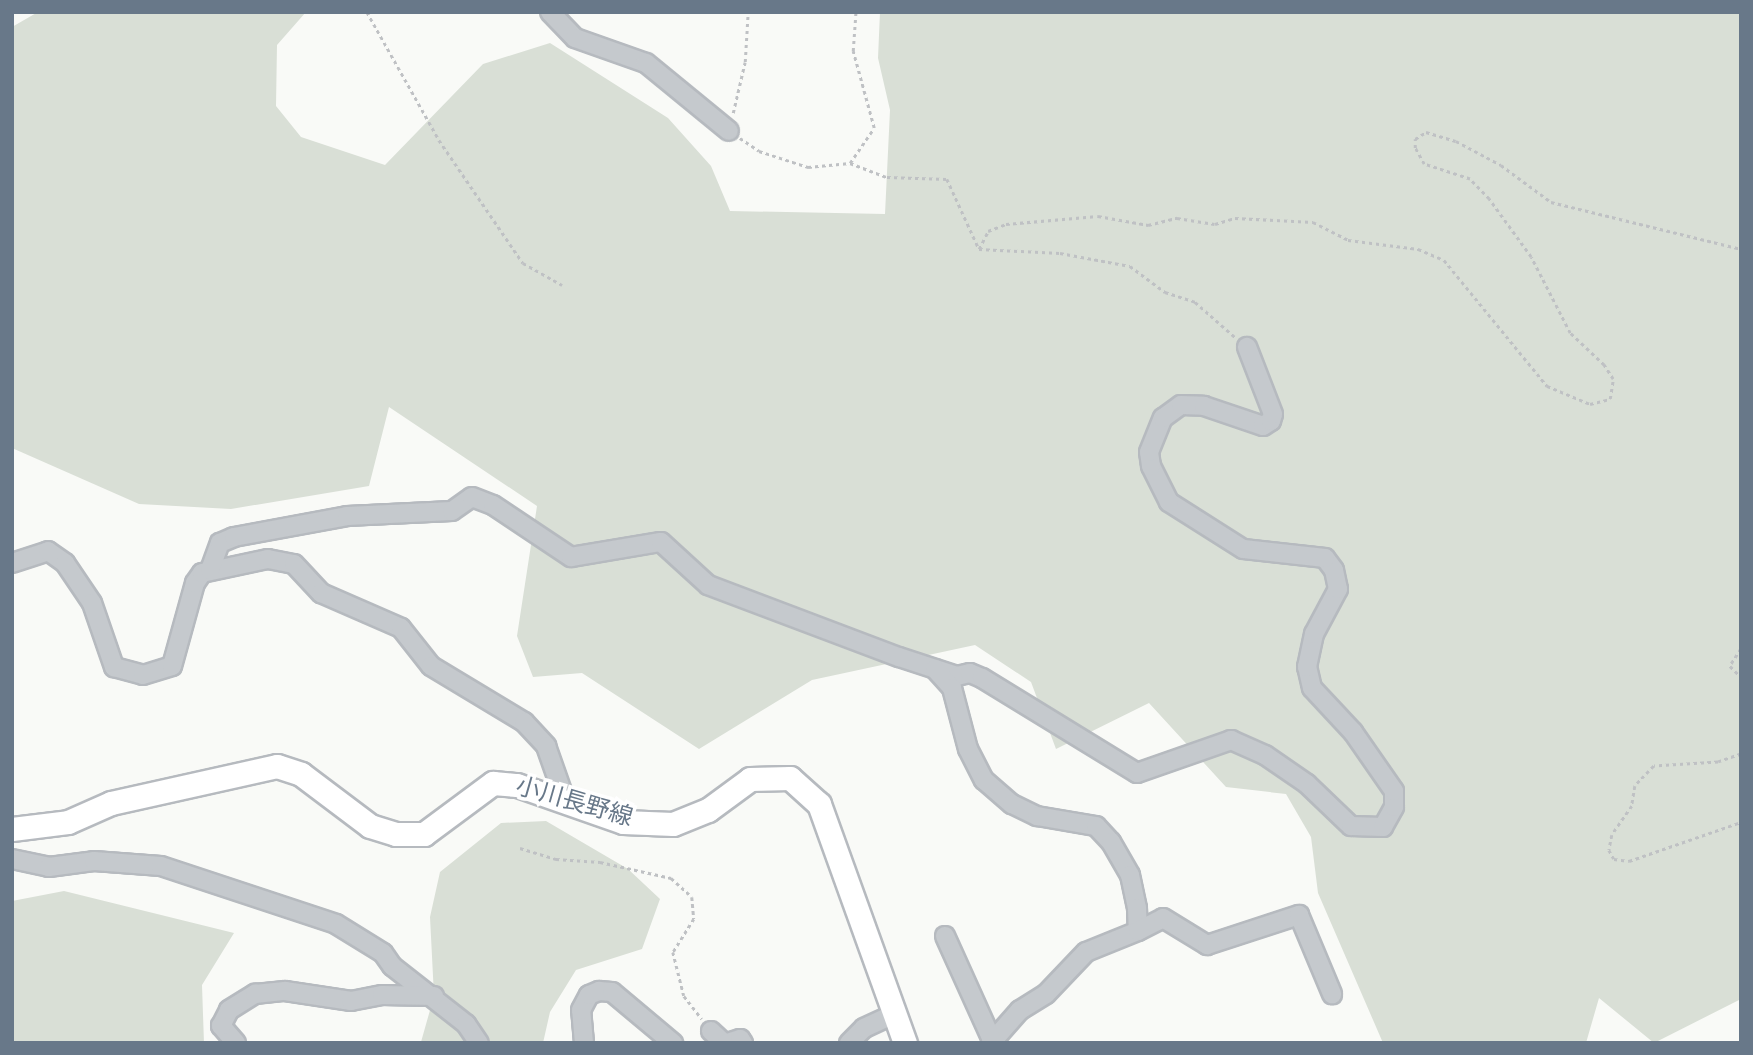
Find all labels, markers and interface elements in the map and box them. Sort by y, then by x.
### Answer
street label: 小川長野線 [512,773,636,833]

